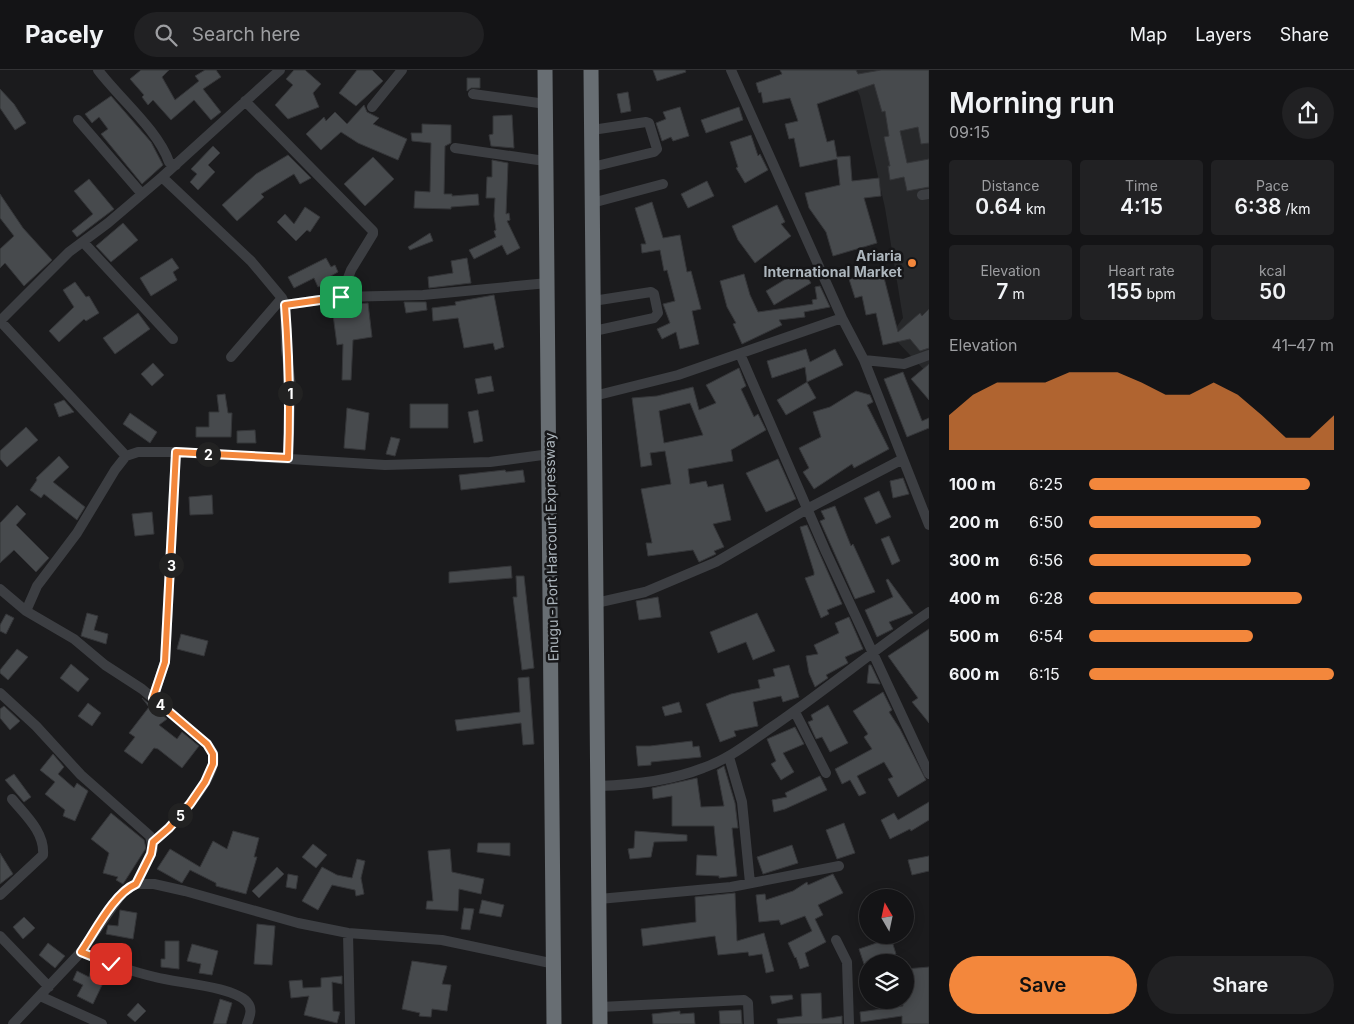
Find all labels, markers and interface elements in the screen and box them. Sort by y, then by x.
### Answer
search box [134,12,484,57]
text: Pacely [25,20,104,49]
icon: search [152,21,180,49]
text: Search here [192,23,300,46]
text: Map [1130,24,1167,45]
text: Layers [1195,24,1252,45]
text: Share [1280,24,1329,45]
text: Morning run [949,86,1115,120]
button: share [1282,87,1334,139]
text: 09:15 [949,122,990,142]
text: Distance [982,177,1039,194]
text: Time [1125,177,1158,194]
text: Pace [1256,177,1289,194]
text: 0.64 [975,194,1022,219]
text: 4:15 [1120,194,1163,219]
text: 6:38 [1235,194,1282,219]
text: km [1022,200,1046,217]
text: /km [1282,200,1310,217]
place label: Ariaria International Market [764,247,902,280]
marker: Ariaria International Market [906,257,918,269]
text: Elevation [981,262,1041,279]
text: Heart rate [1108,262,1175,279]
text: kcal [1259,262,1286,279]
pin [320,276,362,318]
text: 7 [996,279,1008,304]
text: 155 [1107,279,1142,304]
text: 50 [1259,279,1286,304]
icon: arrive [327,283,355,311]
text: m [1008,285,1025,302]
text: bpm [1142,285,1176,302]
text: Elevation [949,335,1018,355]
text: 41–47 m [1272,335,1334,355]
pin: 1 [278,380,302,406]
text: 1 [287,385,294,402]
street label: Enugu - Port Harcourt Expressway [541,432,561,662]
pin: 2 [196,442,220,466]
text: 2 [204,446,213,463]
text: 100 m [949,474,996,494]
text: 6:25 [1029,474,1063,494]
text: 200 m [949,512,999,532]
text: 6:50 [1029,512,1063,532]
text: 300 m [949,550,999,570]
text: 6:56 [1029,550,1063,570]
pin: 3 [158,552,184,578]
text: 3 [167,557,176,574]
text: 400 m [949,588,1000,608]
text: 6:28 [1029,588,1063,608]
text: 500 m [949,626,999,646]
text: 6:54 [1029,626,1064,646]
text: 600 m [949,664,999,684]
text: 6:15 [1029,664,1060,684]
pin: 4 [148,692,172,716]
text: 4 [156,696,165,713]
pin: 5 [168,802,192,828]
text: 5 [176,807,185,824]
north arrow [859,889,914,944]
map controls [859,889,914,1009]
pin [90,943,132,985]
icon: check [97,950,125,978]
button: layers [859,954,914,1009]
button: Save [949,956,1137,1014]
button: Share [1147,956,1334,1014]

